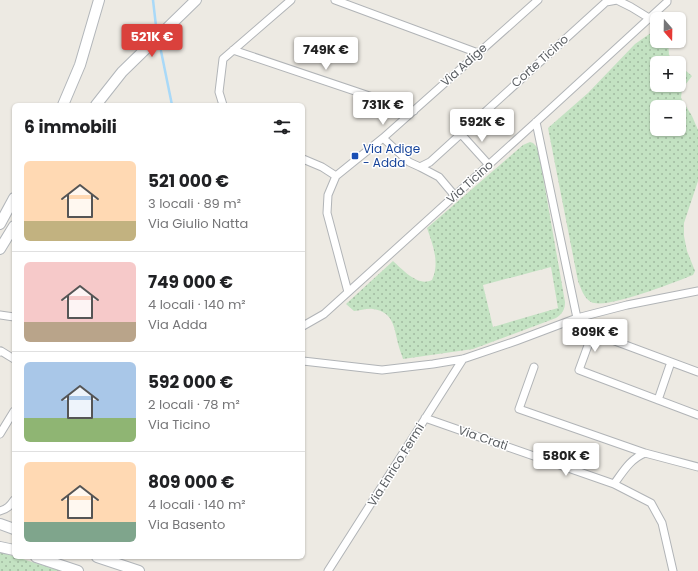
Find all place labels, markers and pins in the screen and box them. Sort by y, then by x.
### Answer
pin: 521K € [119,24,185,58]
pin: 749K € [293,37,359,71]
pin: 731K € [350,92,416,126]
pin: 592K € [449,109,515,143]
place label: Via Adige - Adda [363,140,420,171]
marker: Via Adige - Adda [350,151,360,161]
pin: 809K € [562,319,628,353]
pin: 580K € [533,443,599,477]

